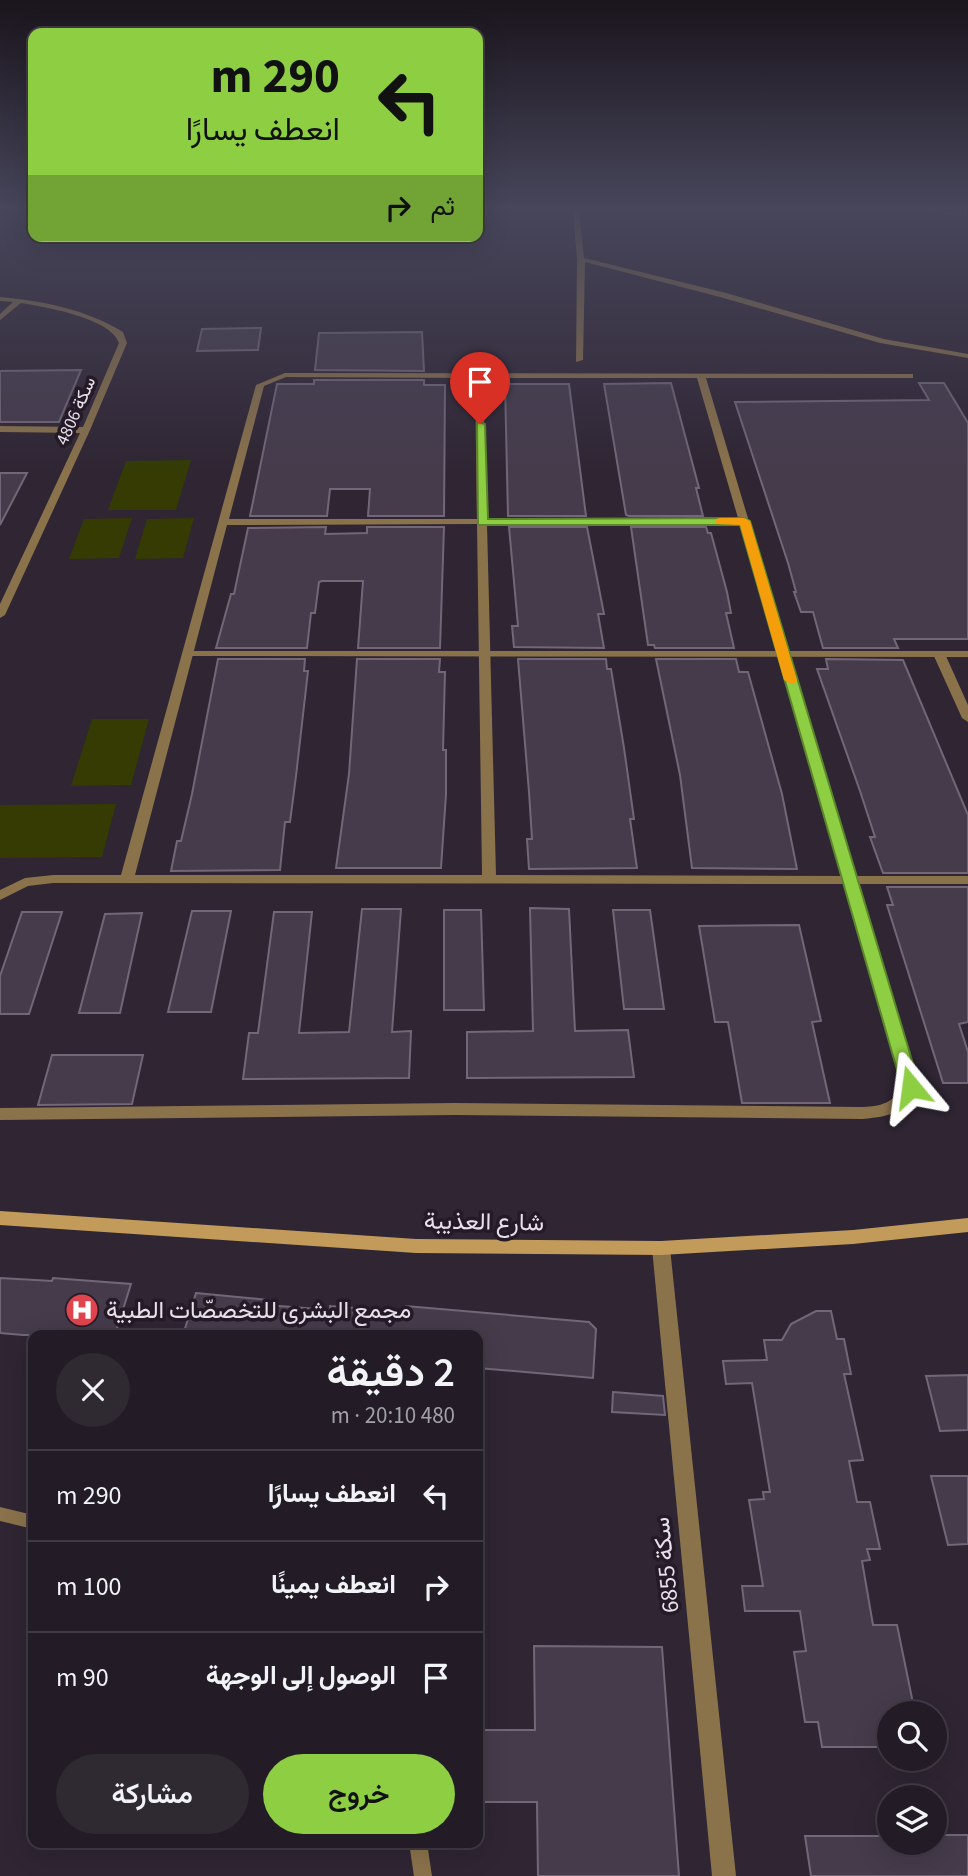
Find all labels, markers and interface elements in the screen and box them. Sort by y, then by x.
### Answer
text: 290 m [211,42,340,112]
icon: left [364,56,455,147]
text: انعطف يسارًا [186,107,340,153]
text: ثم [431,188,455,225]
icon: right [379,189,417,227]
pin [450,352,510,424]
icon: arrive [461,363,499,401]
street label: سكة 4806 [50,373,102,449]
position arrow [874,1050,948,1124]
street label: شارع العذيبة [424,1203,544,1241]
hospital icon: مجمع البشرى للتخصصّات الطبية [63,1291,101,1329]
place label: مجمع البشرى للتخصصّات الطبية [106,1293,411,1328]
text: 2 دقيقة [326,1343,455,1403]
button: close [56,1353,130,1427]
text: 480 m · 20:10 [331,1399,455,1432]
text: انعطف يسارًا [268,1475,396,1512]
text: 290 m [56,1477,122,1514]
icon: left [417,1477,455,1515]
street label: سكة 6855 [644,1515,688,1615]
text: انعطف يمينًا [271,1566,396,1603]
text: 100 m [56,1568,122,1605]
icon: right [417,1568,455,1606]
text: الوصول إلى الوجهة [206,1657,396,1694]
text: 90 m [56,1659,109,1696]
icon: arrive [417,1659,455,1697]
map controls [877,1701,947,1855]
button: search [877,1701,947,1771]
button: مشاركة [56,1754,249,1834]
button: خروج [263,1754,455,1834]
button: layers [877,1785,947,1855]

